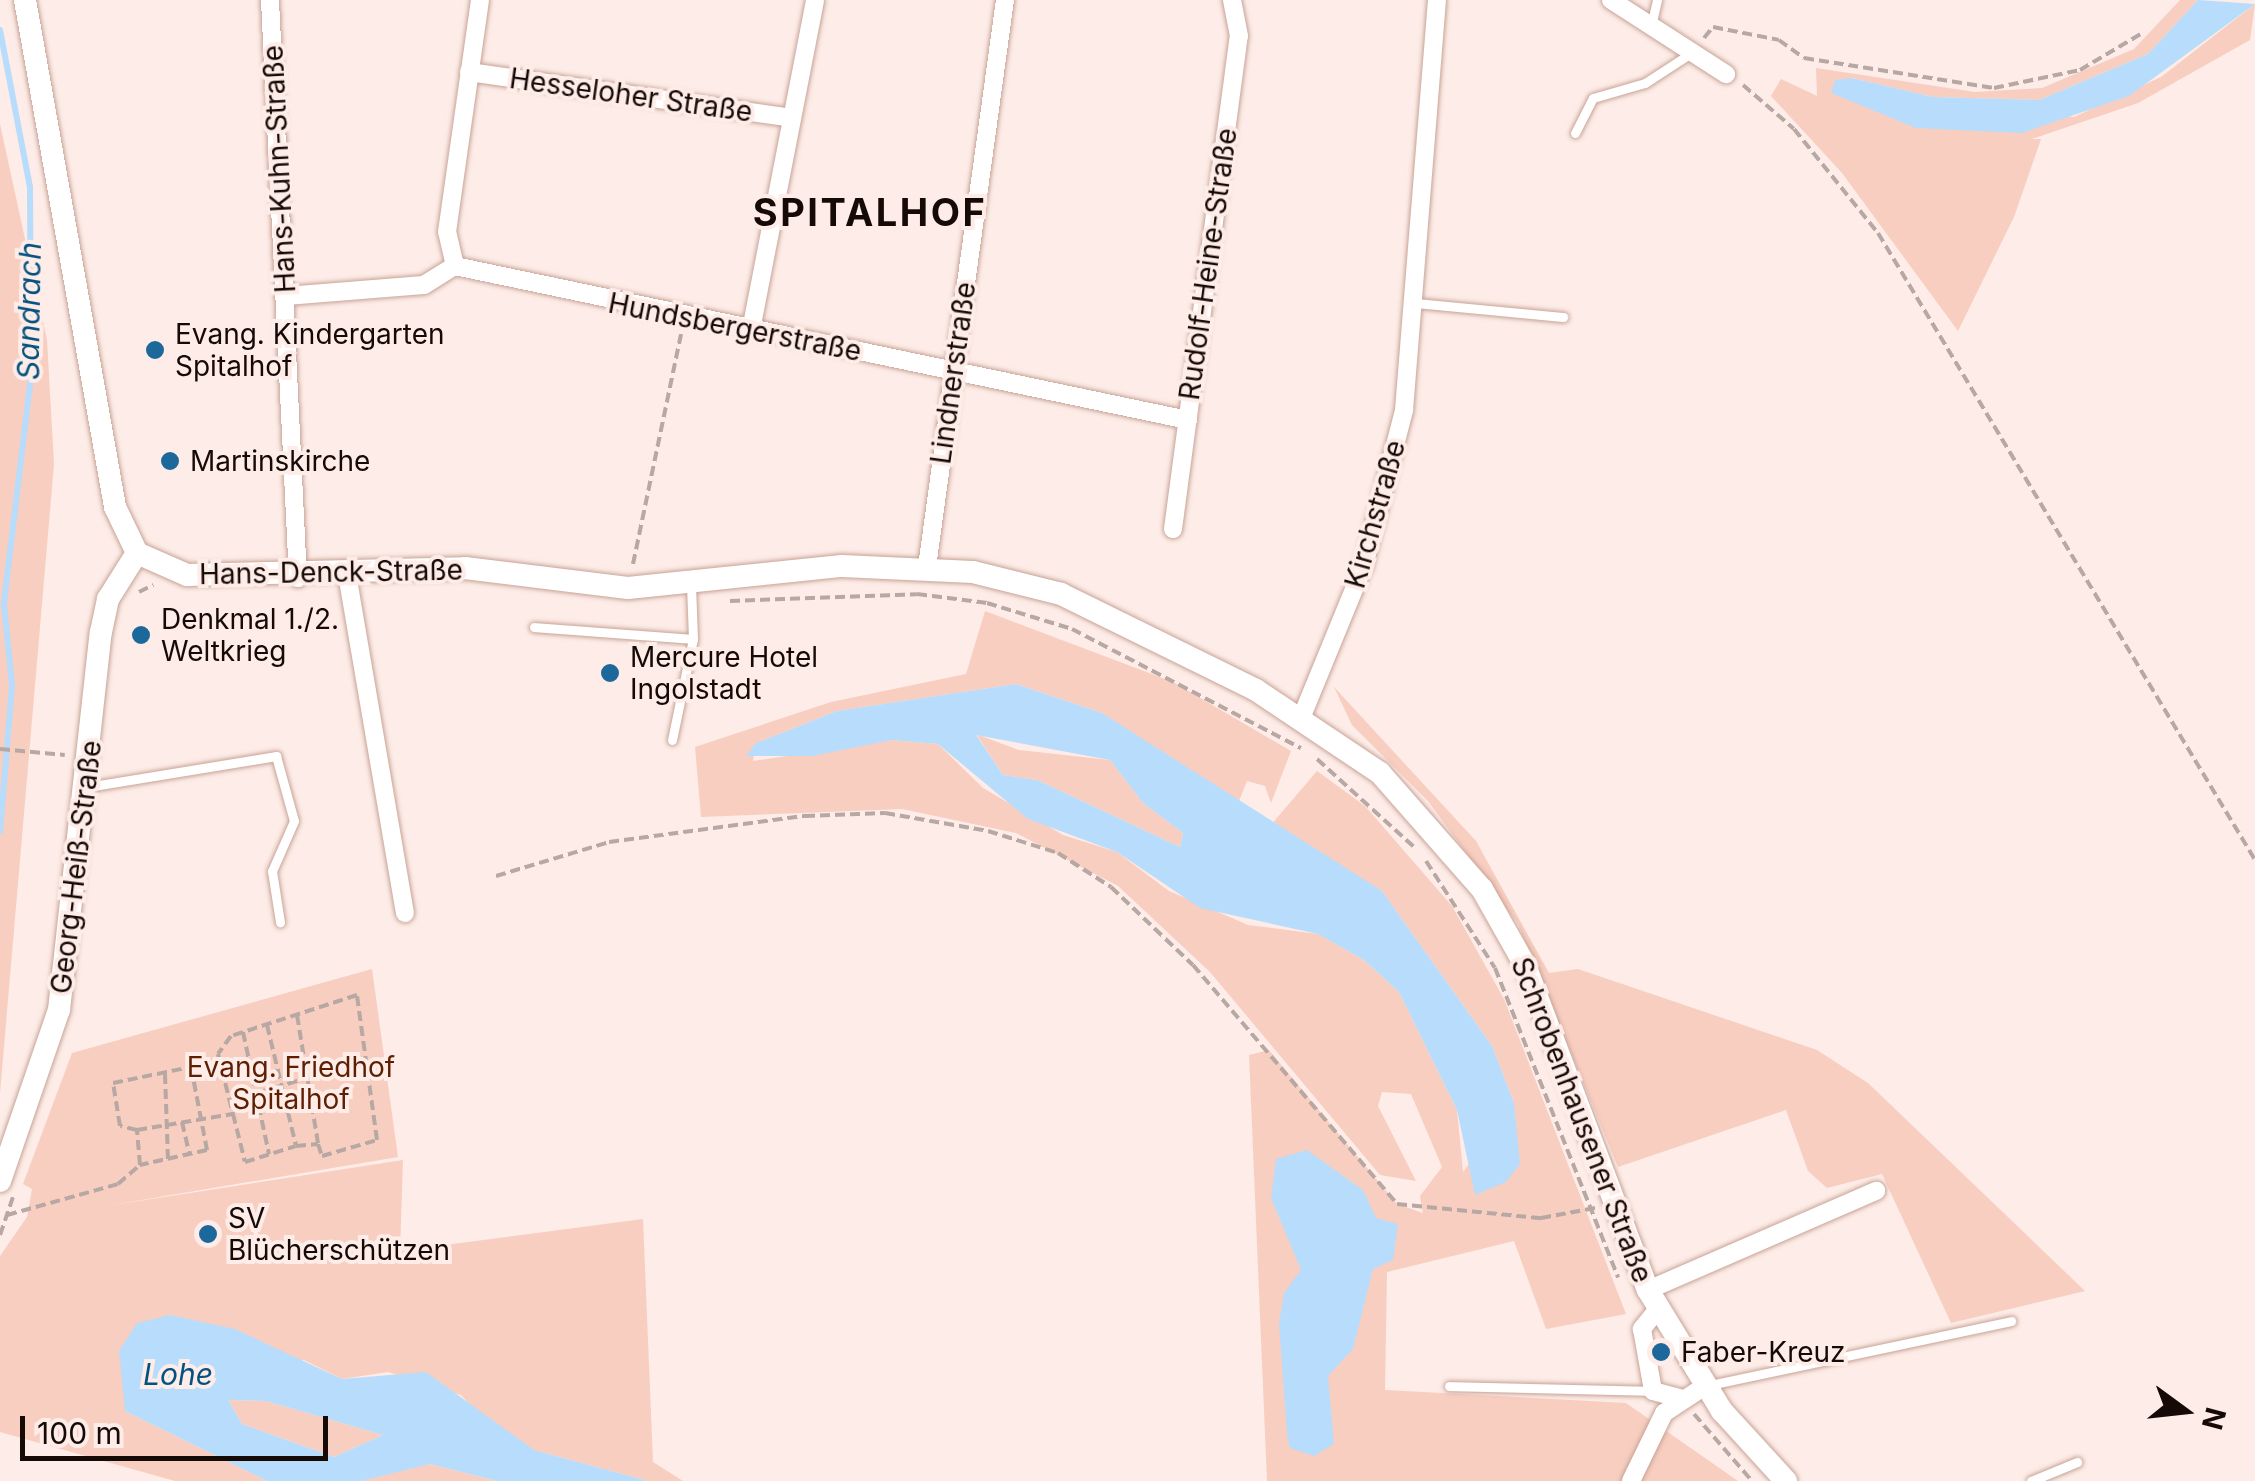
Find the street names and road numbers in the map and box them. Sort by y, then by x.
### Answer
street label: Hans-Kuhn-Straße [256,44,302,294]
street label: Hesseloher Straße [507,61,755,129]
street label: Rudolf-Heine-Straße [1172,126,1244,402]
street label: Lindnerstraße [924,280,982,466]
street label: Hundsbergerstraße [606,286,864,368]
street label: Kirchstraße [1338,436,1412,592]
street label: Hans-Denck-Straße [199,553,463,591]
street label: Georg-Heiß-Straße [44,738,108,996]
street label: Schrobenhausener Straße [1504,953,1660,1287]

